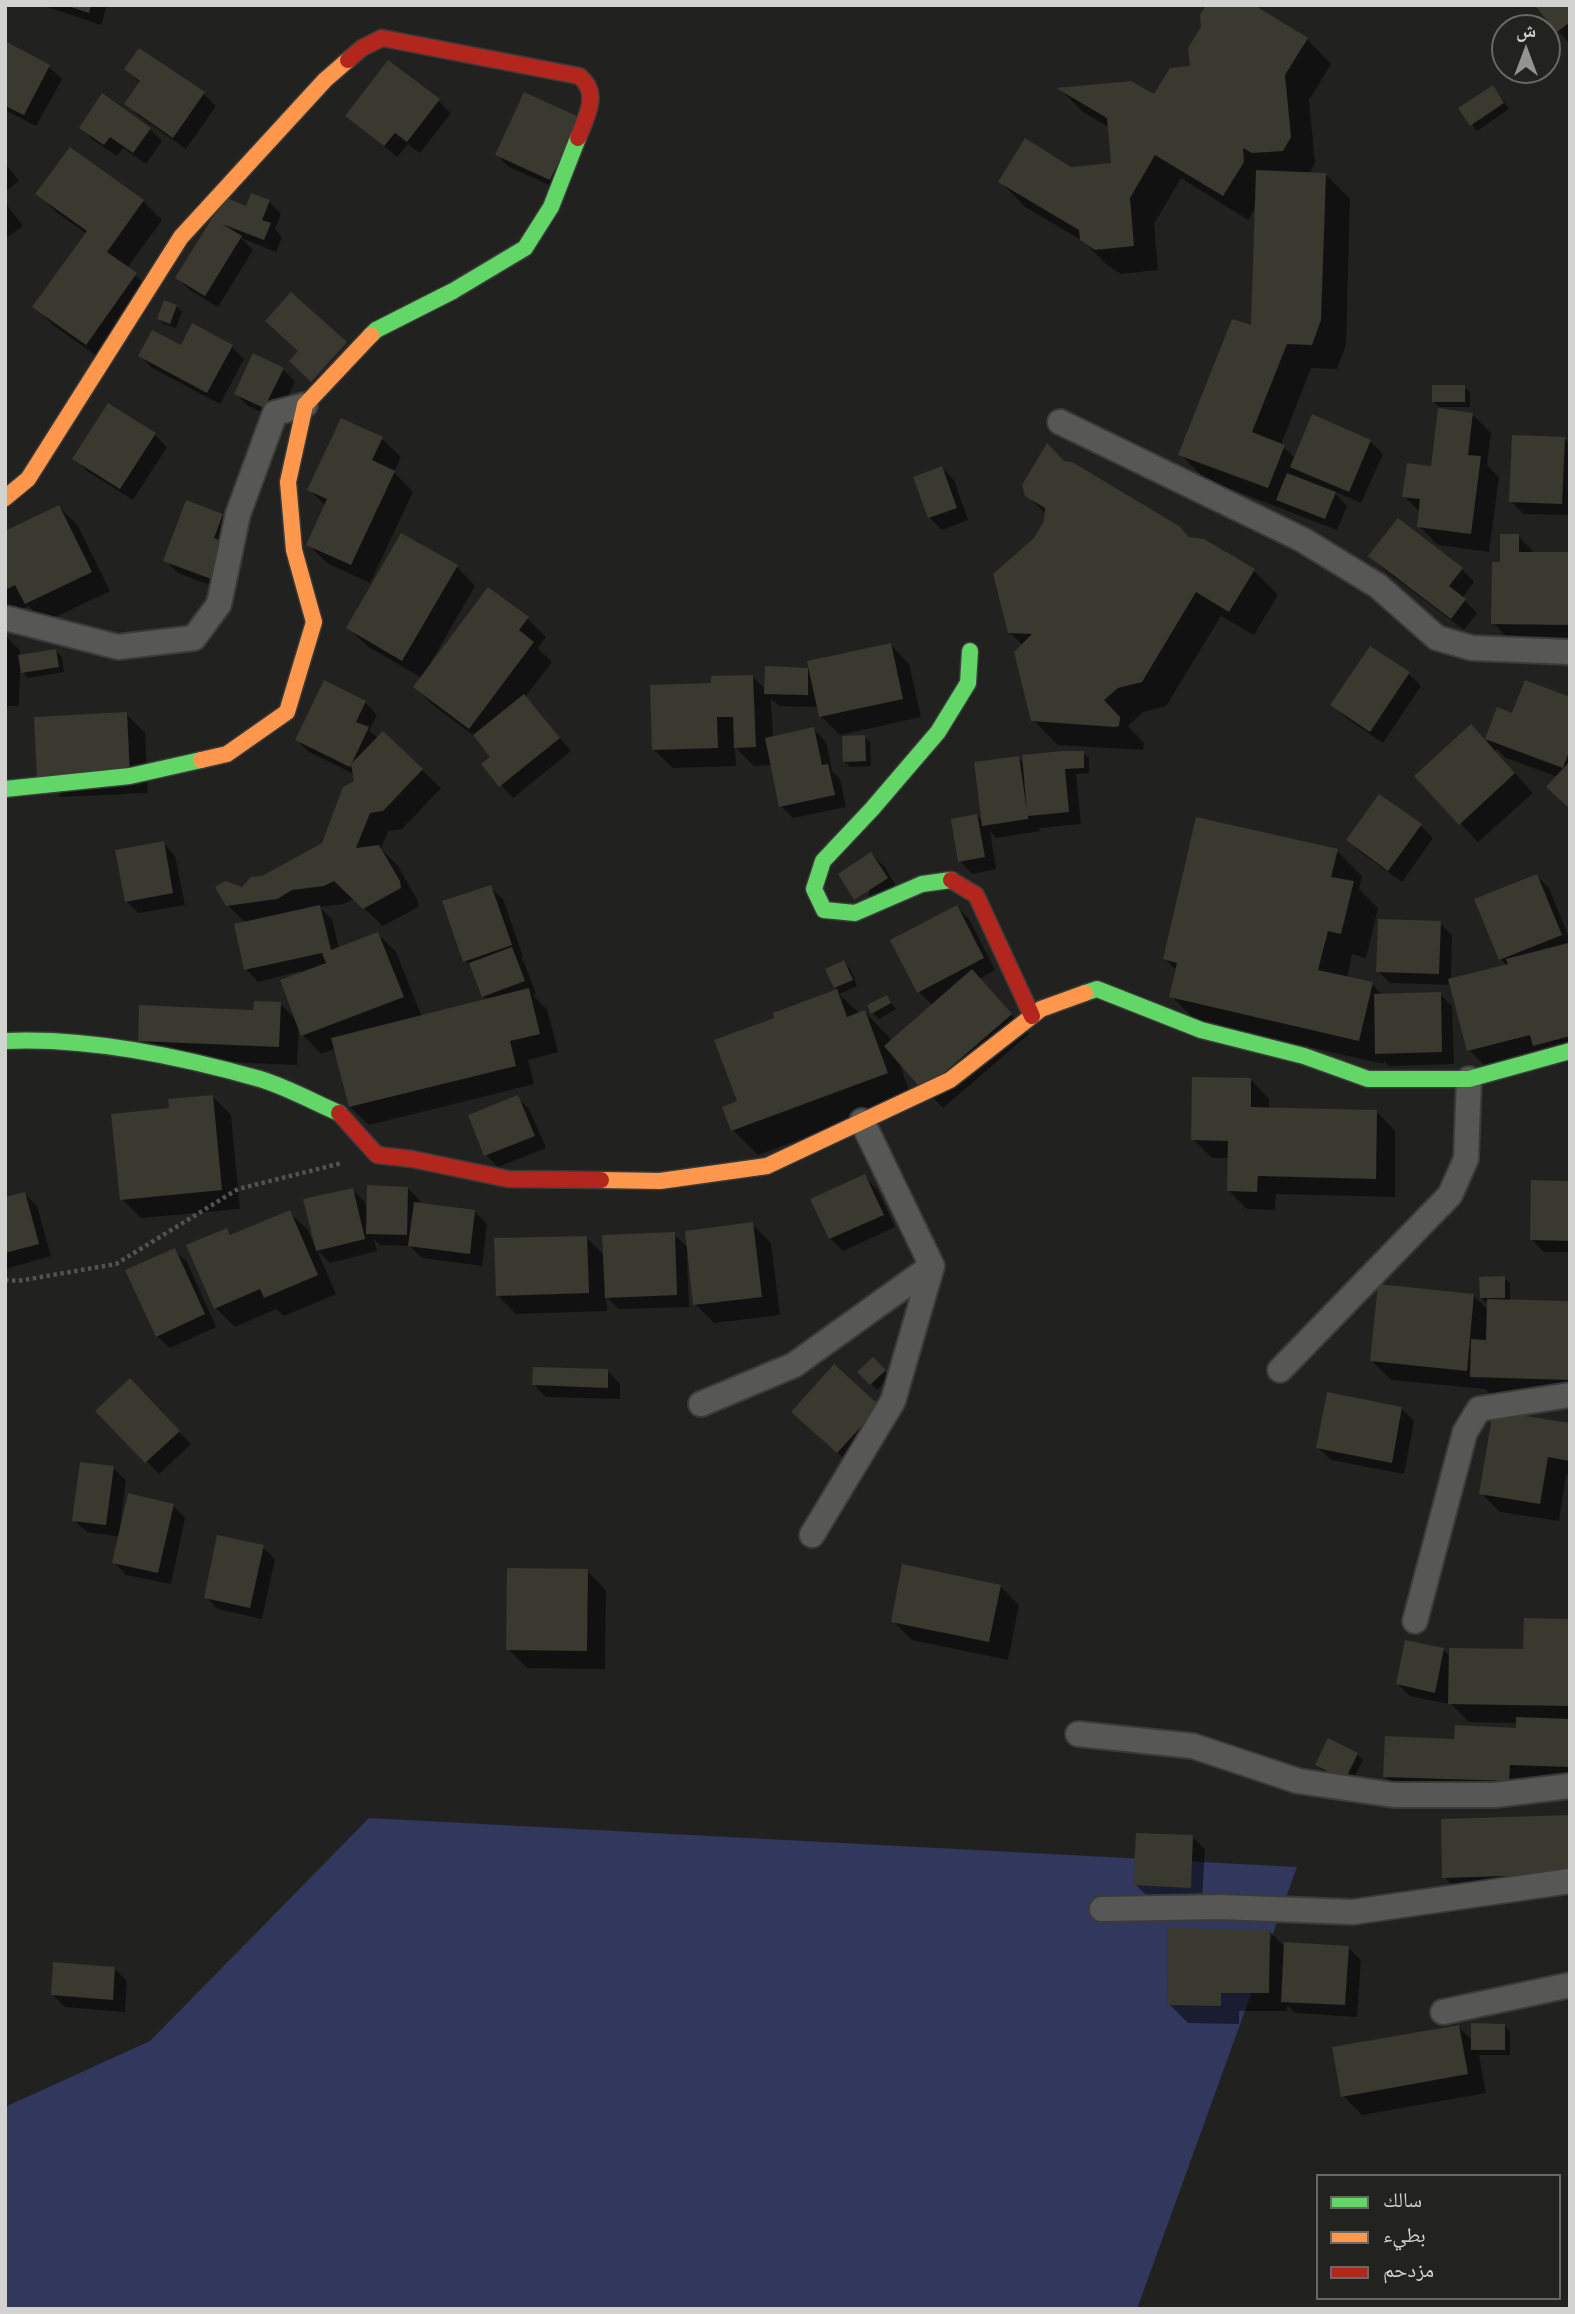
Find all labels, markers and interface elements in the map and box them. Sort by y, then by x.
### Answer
north arrow [1491,14,1561,84]
text: ش [1516,18,1536,42]
legend [1316,2174,1561,2300]
text: سالك [1383,2186,1422,2213]
text: بطيء [1383,2221,1426,2248]
text: مزدحم [1383,2256,1434,2283]

